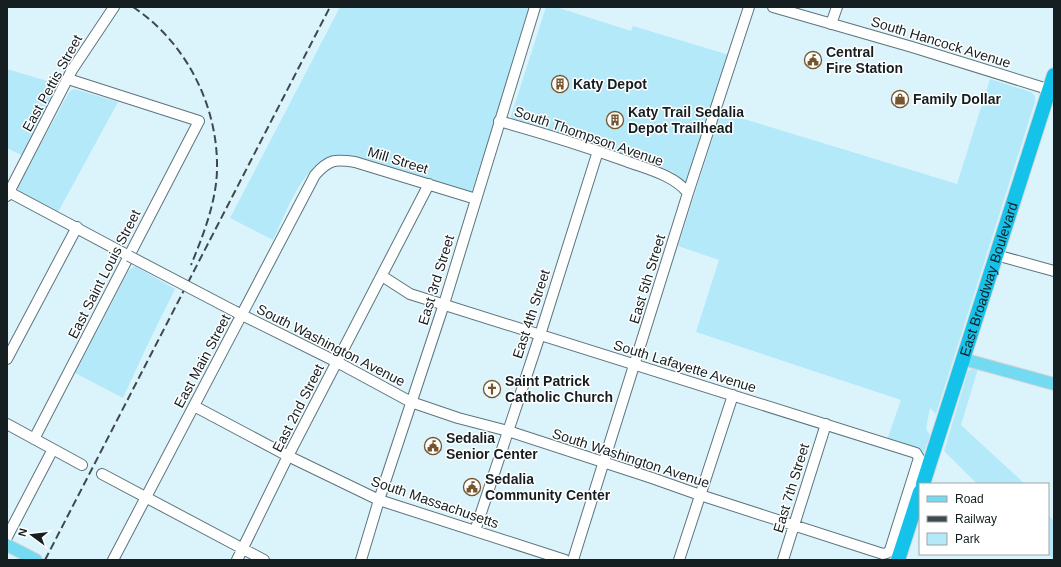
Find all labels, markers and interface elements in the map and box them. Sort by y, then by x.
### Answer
street label: South Hancock Avenue [869,13,1013,71]
street label: East Pettis Street [19,32,85,134]
place label: Central Fire Station [826,44,903,76]
public building icon: Central Fire Station [803,50,823,70]
building icon: Katy Depot [550,74,570,94]
place label: Katy Depot [573,76,647,92]
shop icon: Family Dollar [890,89,910,109]
place label: Family Dollar [913,91,1001,107]
street label: South Thompson Avenue [512,103,666,169]
place label: Katy Trail Sedalia Depot Trailhead [628,104,744,136]
building icon: Katy Trail Sedalia Depot Trailhead [605,110,625,130]
street label: Mill Street [366,143,430,177]
street label: East Broadway Boulevard [956,200,1021,358]
street label: East Saint Louis Street [65,207,144,341]
street label: East 5th Street [626,232,668,326]
street label: East 3rd Street [415,233,457,327]
street label: East 4th Street [509,267,553,361]
street label: South Washington Avenue [254,301,408,390]
street label: East Main Street [171,311,233,410]
street label: South Lafayette Avenue [612,337,759,395]
street label: East 2nd Street [269,361,327,455]
place label: Saint Patrick Catholic Church [505,373,613,405]
church icon: Saint Patrick Catholic Church [482,379,502,399]
street label: South Washington Avenue [550,425,712,491]
place label: Sedalia Senior Center [446,430,538,462]
public building icon: Sedalia Senior Center [423,436,443,456]
street label: East 7th Street [770,441,812,535]
place label: Sedalia Community Center [485,471,611,503]
street label: South Massachusetts [369,473,501,531]
public building icon: Sedalia Community Center [462,477,482,497]
legend [919,483,1049,555]
text: Road [955,492,984,506]
text: Railway [955,512,997,526]
north arrow [12,515,52,555]
text: N [16,527,29,538]
text: Park [955,532,981,546]

